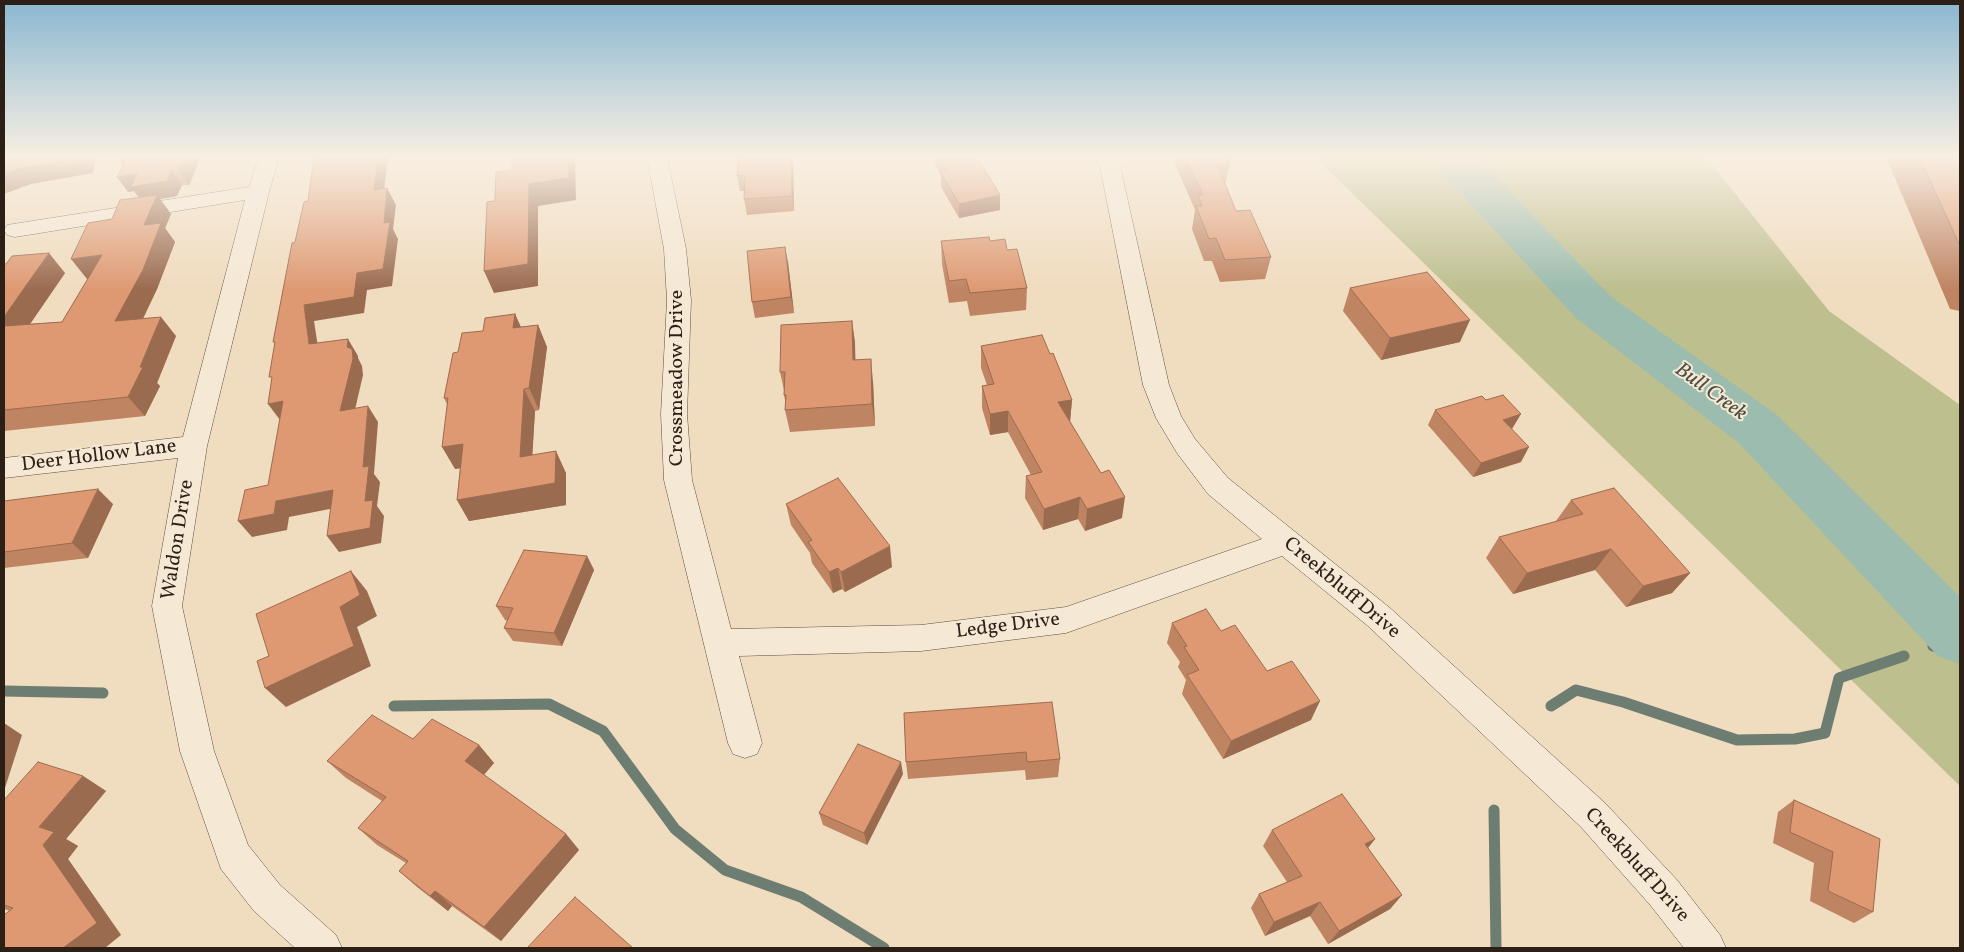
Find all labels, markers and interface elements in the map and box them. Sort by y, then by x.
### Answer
street label: Crossmeadow Drive [666,290,690,466]
water label: Bull Creek [1669,358,1751,428]
street label: Deer Hollow Lane [20,436,178,478]
street label: Waldon Drive [158,478,200,602]
street label: Creekbluff Drive [1278,533,1404,645]
street label: Ledge Drive [955,609,1061,645]
street label: Creekbluff Drive [1578,804,1694,928]

